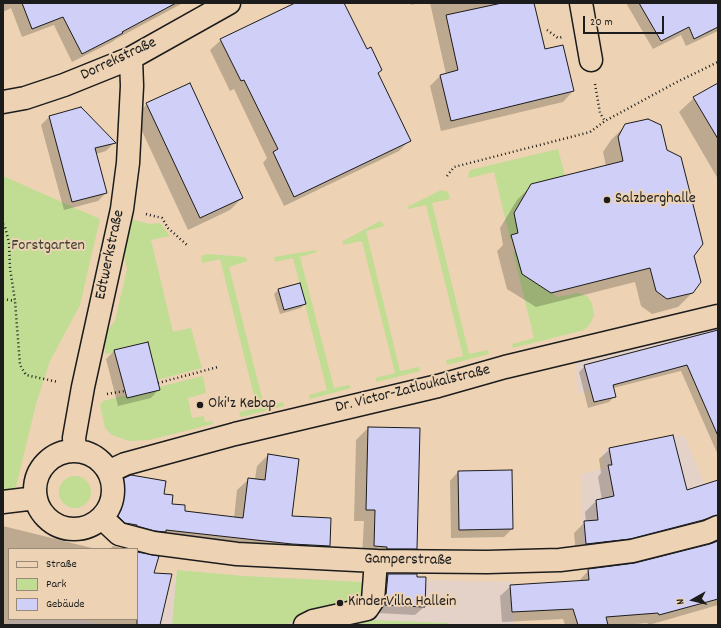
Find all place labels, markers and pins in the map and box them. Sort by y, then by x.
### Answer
place label: Salzberghalle [615,190,696,210]
marker: Salzberghalle [602,195,612,205]
place label: Oki'z Kebap [208,395,276,415]
marker: Oki'z Kebap [195,400,205,410]
place label: KinderVilla Hallein [348,593,456,613]
marker: KinderVilla Hallein [335,598,345,608]

